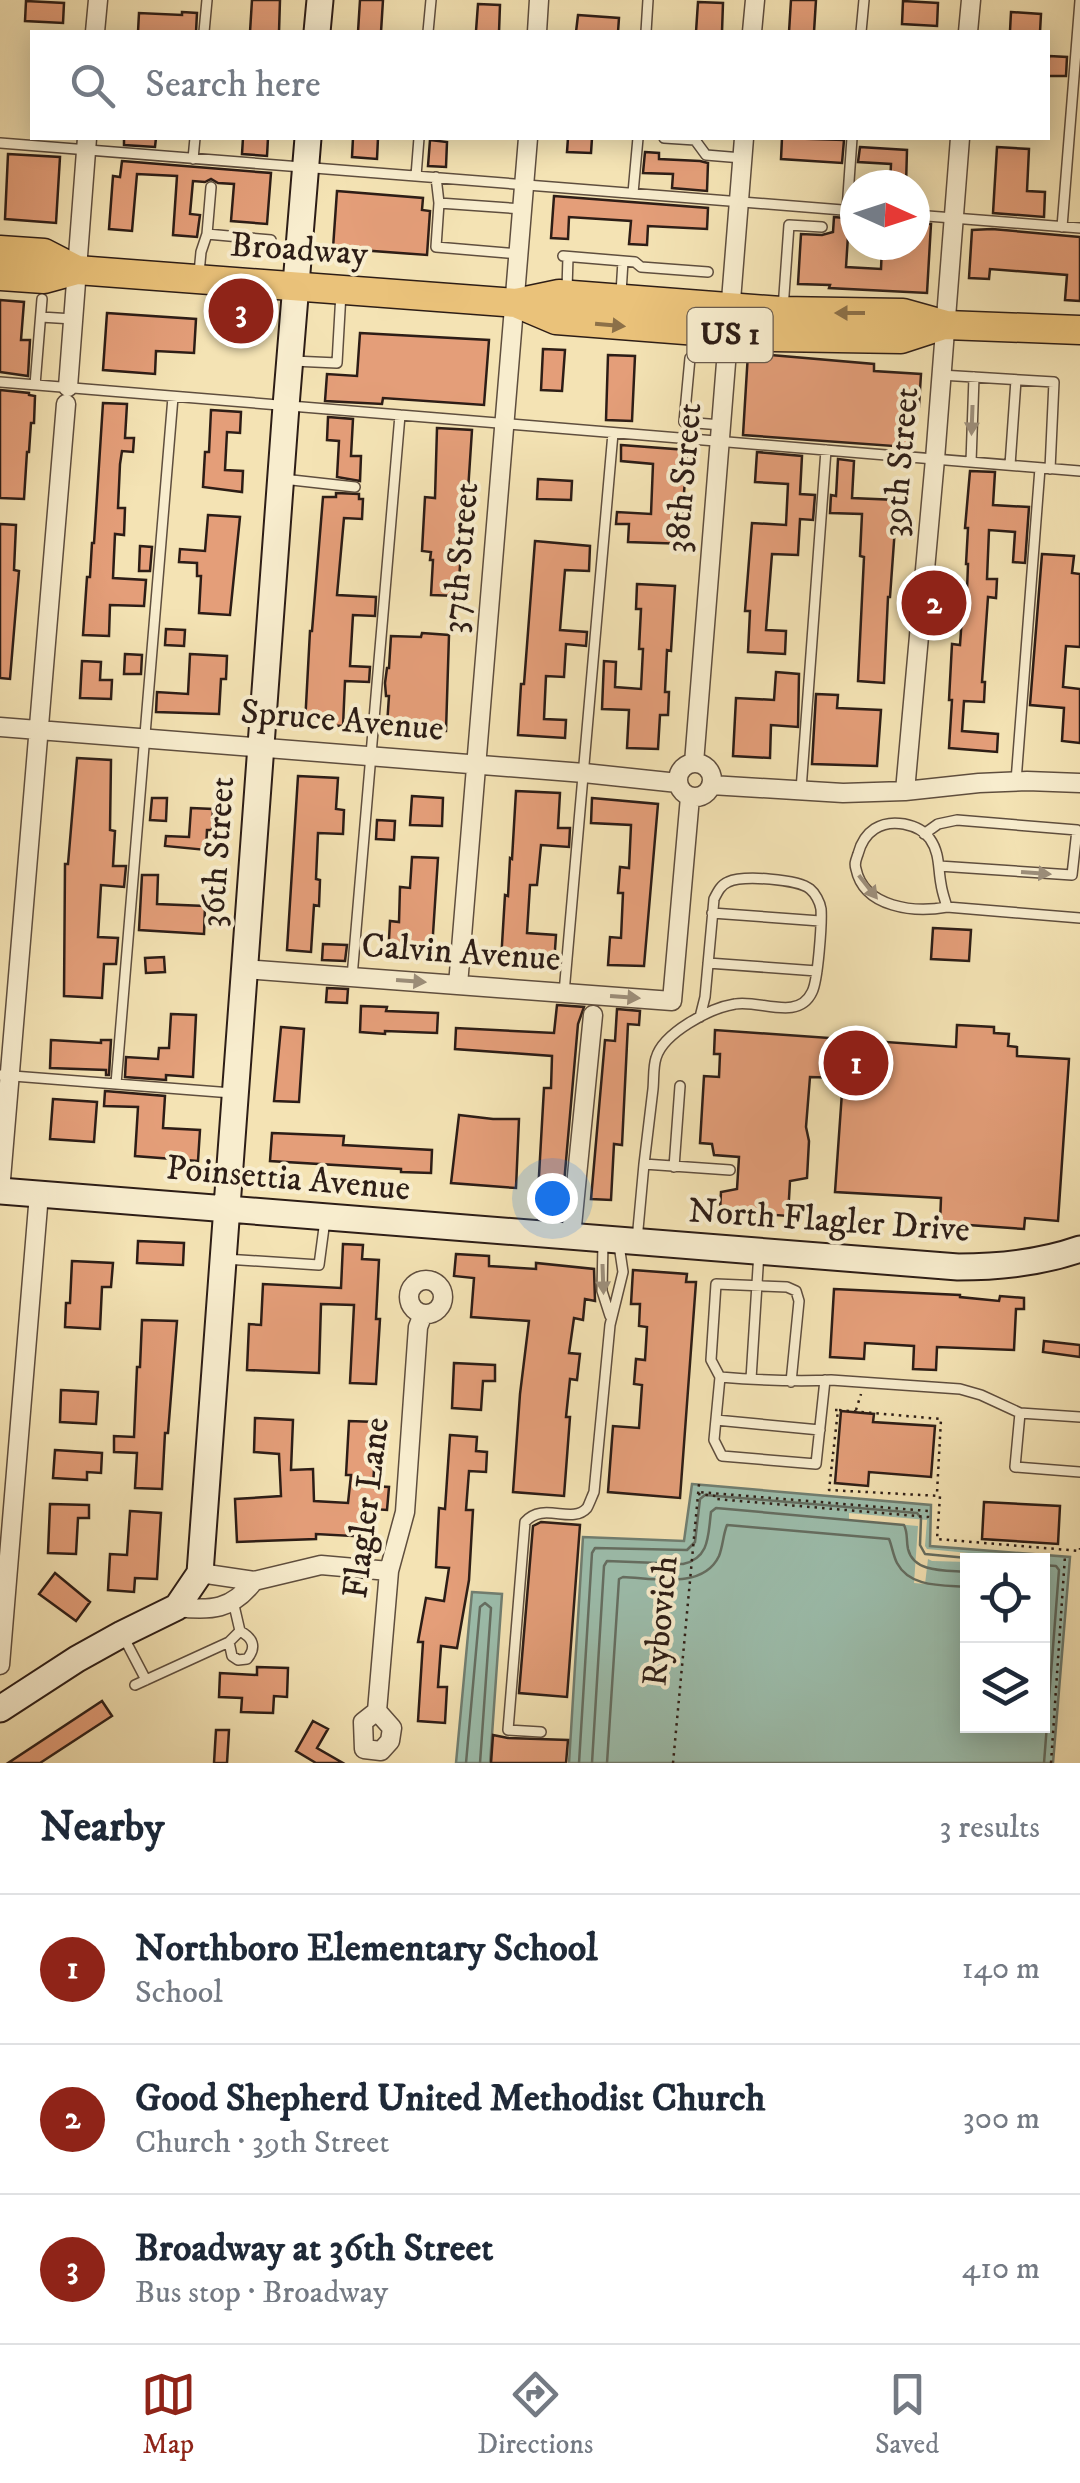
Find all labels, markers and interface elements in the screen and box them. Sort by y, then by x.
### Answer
search box [30,30,1050,140]
icon: search [65,58,120,113]
text: Search here [145,61,321,109]
north arrow [840,170,930,260]
street label: Broadway [229,223,370,277]
pin: 3 [208,274,274,348]
one-way arrow [833,305,865,321]
road number: US 1 [688,308,772,362]
one-way arrow [594,317,626,333]
street label: 39th Street [873,385,929,539]
street label: 38th Street [656,401,712,555]
one-way arrow [964,404,980,436]
street label: 37th Street [432,481,490,635]
pin: 2 [902,566,966,640]
street label: Spruce Avenue [239,690,445,752]
street label: 36th Street [191,775,245,929]
one-way arrow [1021,865,1053,881]
one-way arrow [858,873,879,899]
street label: Calvin Avenue [360,924,562,982]
one-way arrow [396,974,427,990]
one-way arrow [610,990,642,1006]
pin: 1 [824,1026,888,1100]
street label: Poinsettia Avenue [164,1146,412,1212]
your location [527,1173,578,1224]
street label: North Flagler Drive [687,1189,971,1253]
one-way arrow [596,1264,612,1296]
street label: Flagler Lane [334,1415,400,1601]
map controls [960,1553,1050,1733]
button: locate [960,1553,1050,1643]
street label: Rybovich [633,1554,689,1688]
button: layers [960,1643,1050,1733]
text: Nearby [40,1802,164,1854]
text: 3 results [939,1808,1040,1848]
text: Northboro Elementary School [135,1925,598,1973]
text: 1 [67,1949,78,1989]
text: 140 m [962,1949,1040,1989]
text: School [135,1973,223,2013]
text: Good Shepherd United Methodist Church [135,2075,765,2123]
text: 2 [65,2099,80,2139]
text: 300 m [963,2099,1040,2139]
text: Church · 39th Street [135,2123,390,2163]
text: Broadway at 36th Street [135,2225,493,2273]
text: 3 [67,2249,78,2289]
text: 410 m [962,2249,1040,2289]
text: Bus stop · Broadway [135,2273,388,2313]
tab: Map [141,2367,196,2462]
tab: Directions [477,2367,593,2462]
tab: Saved [875,2367,939,2462]

